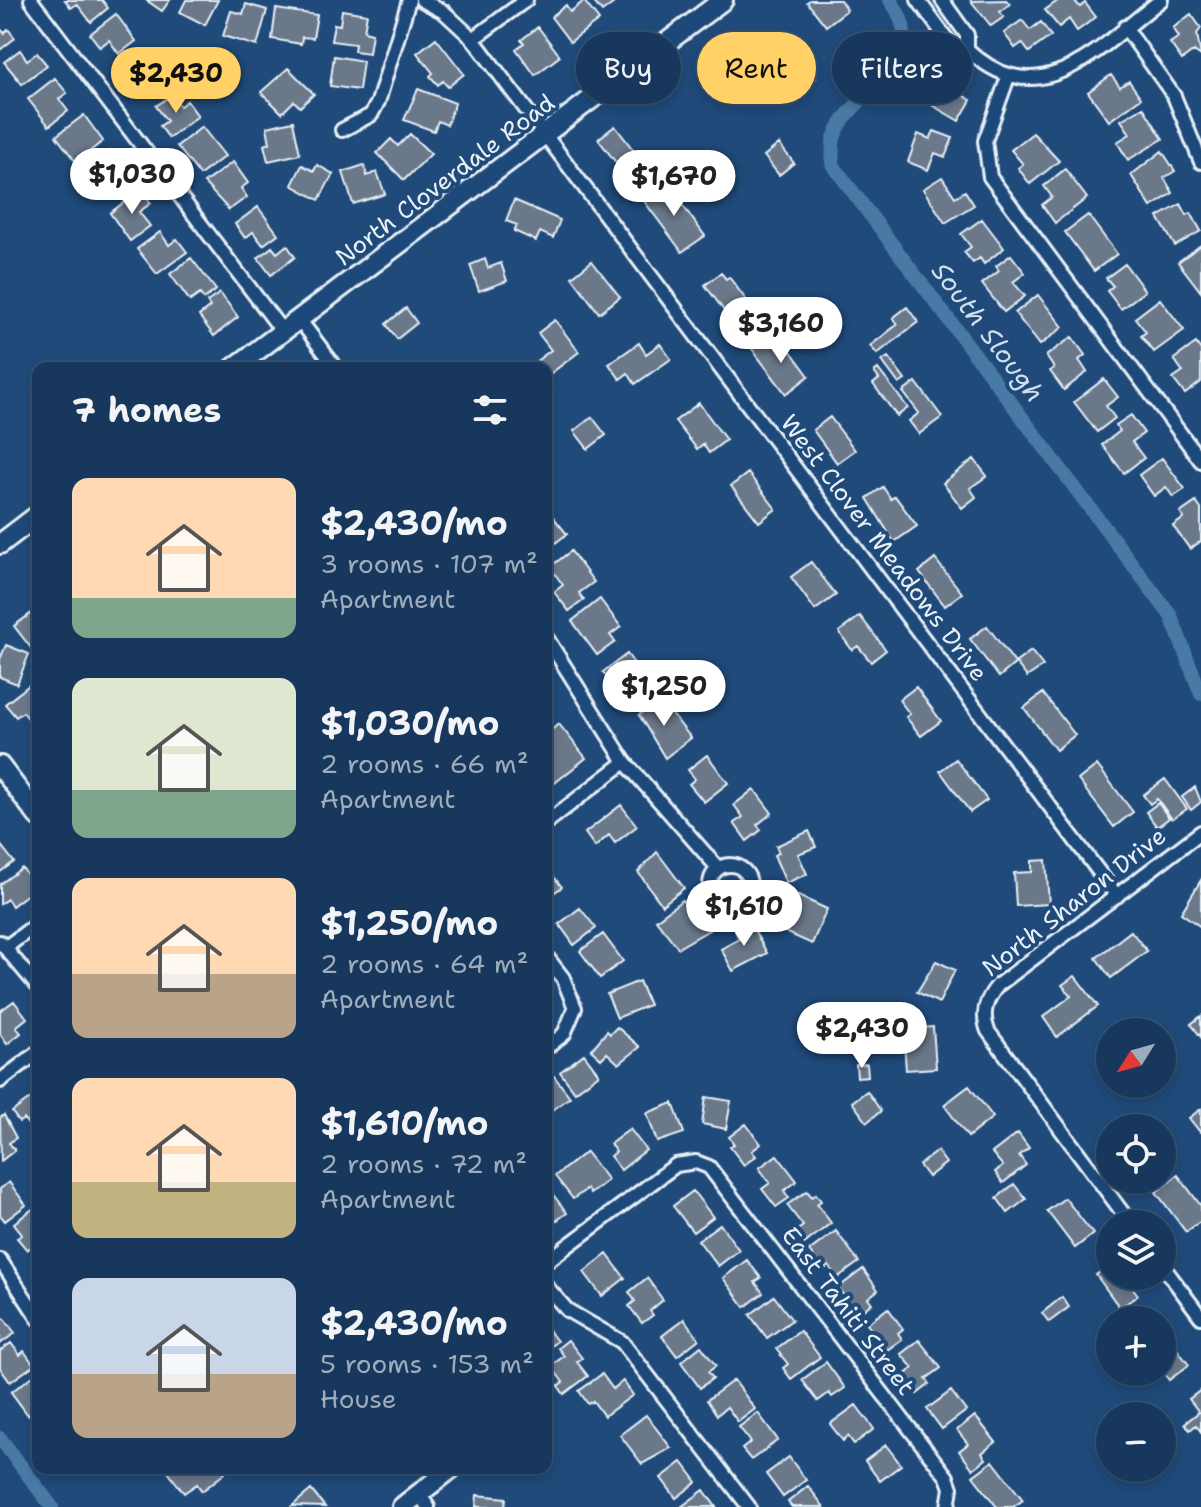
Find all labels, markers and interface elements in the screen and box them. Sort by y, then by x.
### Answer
chip: Buy [576,32,681,104]
chip: Rent [697,32,816,104]
chip: Filters [832,32,972,104]
pin: $2,430 [111,47,241,115]
text: $2,430 [129,55,223,90]
street label: North Cloverdale Road [329,87,561,273]
pin: $1,030 [67,148,197,216]
pin: $1,670 [609,150,739,218]
text: $1,030 [88,156,176,191]
text: $1,670 [630,158,718,193]
water label: South Slough [924,254,1053,409]
pin: $3,160 [716,297,846,365]
text: $3,160 [737,305,825,340]
text: 7 homes [72,387,221,433]
icon: filters [468,388,512,432]
street label: West Clover Meadows Drive [773,408,995,688]
text: $2,430/mo [320,500,508,546]
icon: home [136,510,232,606]
text: 3 rooms · 107 m² [320,546,538,581]
text: Apartment [320,581,456,616]
pin: $1,250 [599,660,729,728]
text: $1,250 [621,668,707,703]
text: $1,030/mo [320,700,500,746]
icon: home [136,710,232,806]
text: 2 rooms · 66 m² [320,746,529,781]
text: Apartment [320,781,456,816]
street label: North Sharon Drive [975,820,1173,984]
pin: $1,610 [679,880,809,948]
text: $1,610 [704,888,784,923]
text: $1,250/mo [320,900,498,946]
icon: home [136,910,232,1006]
text: 2 rooms · 64 m² [320,946,528,981]
text: Apartment [320,981,456,1016]
pin: $2,430 [797,1002,927,1070]
text: $2,430 [815,1010,909,1045]
north arrow [1096,1018,1176,1098]
map controls [1096,1018,1176,1482]
text: $1,610/mo [320,1100,489,1146]
icon: home [136,1110,232,1206]
button: locate [1096,1114,1176,1194]
text: 2 rooms · 72 m² [320,1146,527,1181]
text: Apartment [320,1181,456,1216]
button: layers [1096,1210,1176,1290]
street label: East Tahiti Street [774,1220,922,1402]
text: $2,430/mo [320,1300,508,1346]
button: + [1096,1306,1176,1386]
icon: home [136,1310,232,1406]
text: 5 rooms · 153 m² [320,1346,534,1381]
text: House [320,1381,396,1416]
button: − [1096,1402,1176,1482]

